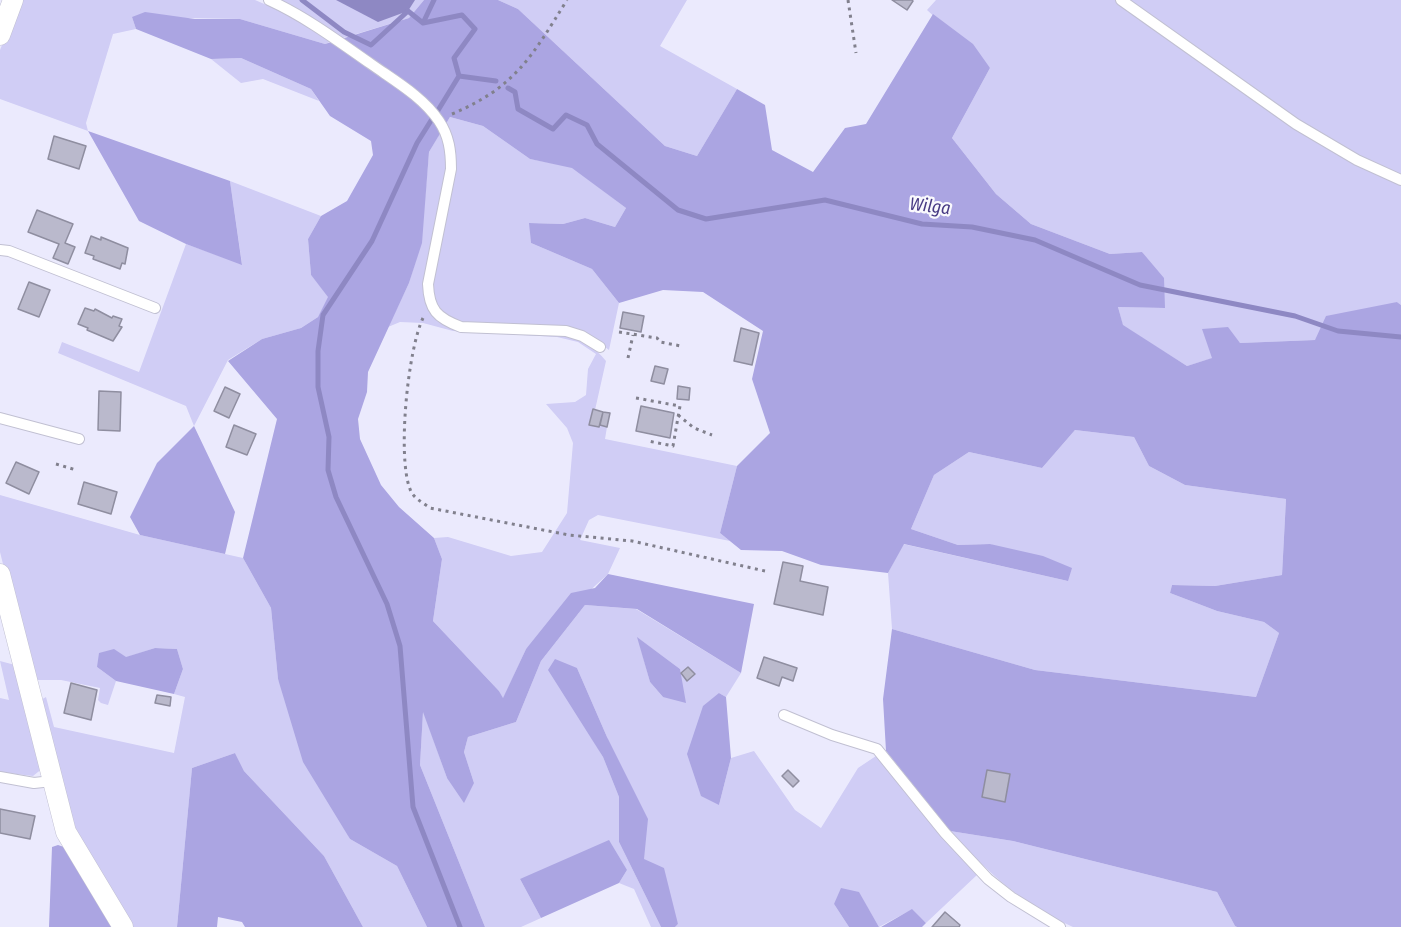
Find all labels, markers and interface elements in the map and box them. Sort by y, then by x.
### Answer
water label: Wilga [908,194,952,220]

